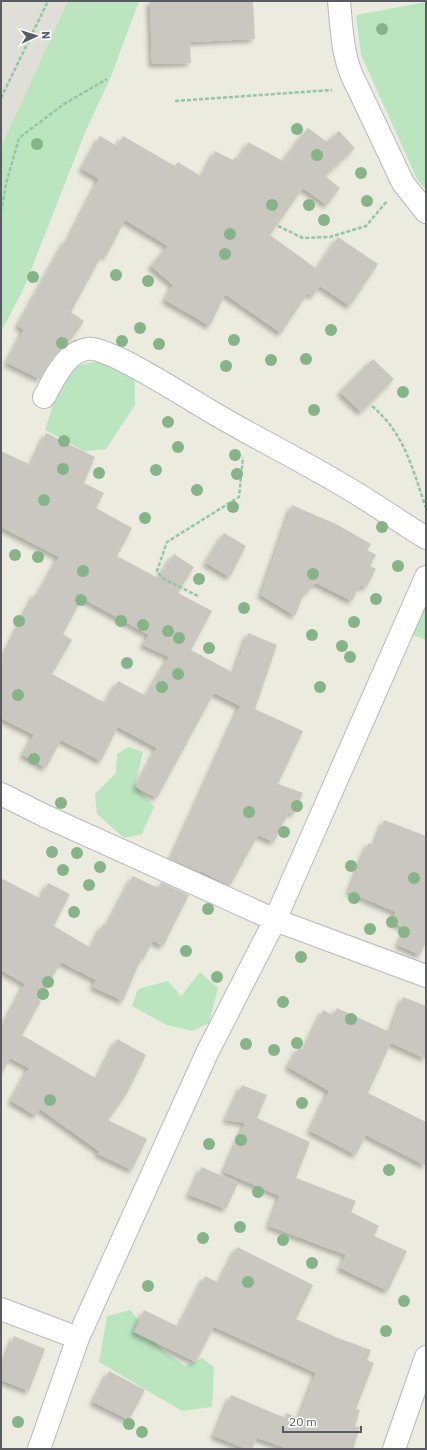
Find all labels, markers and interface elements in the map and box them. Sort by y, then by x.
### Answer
north arrow [16,16,56,56]
text: N [39,31,53,40]
scale bar [283,1408,361,1434]
text: 20 m [289,1414,317,1429]

